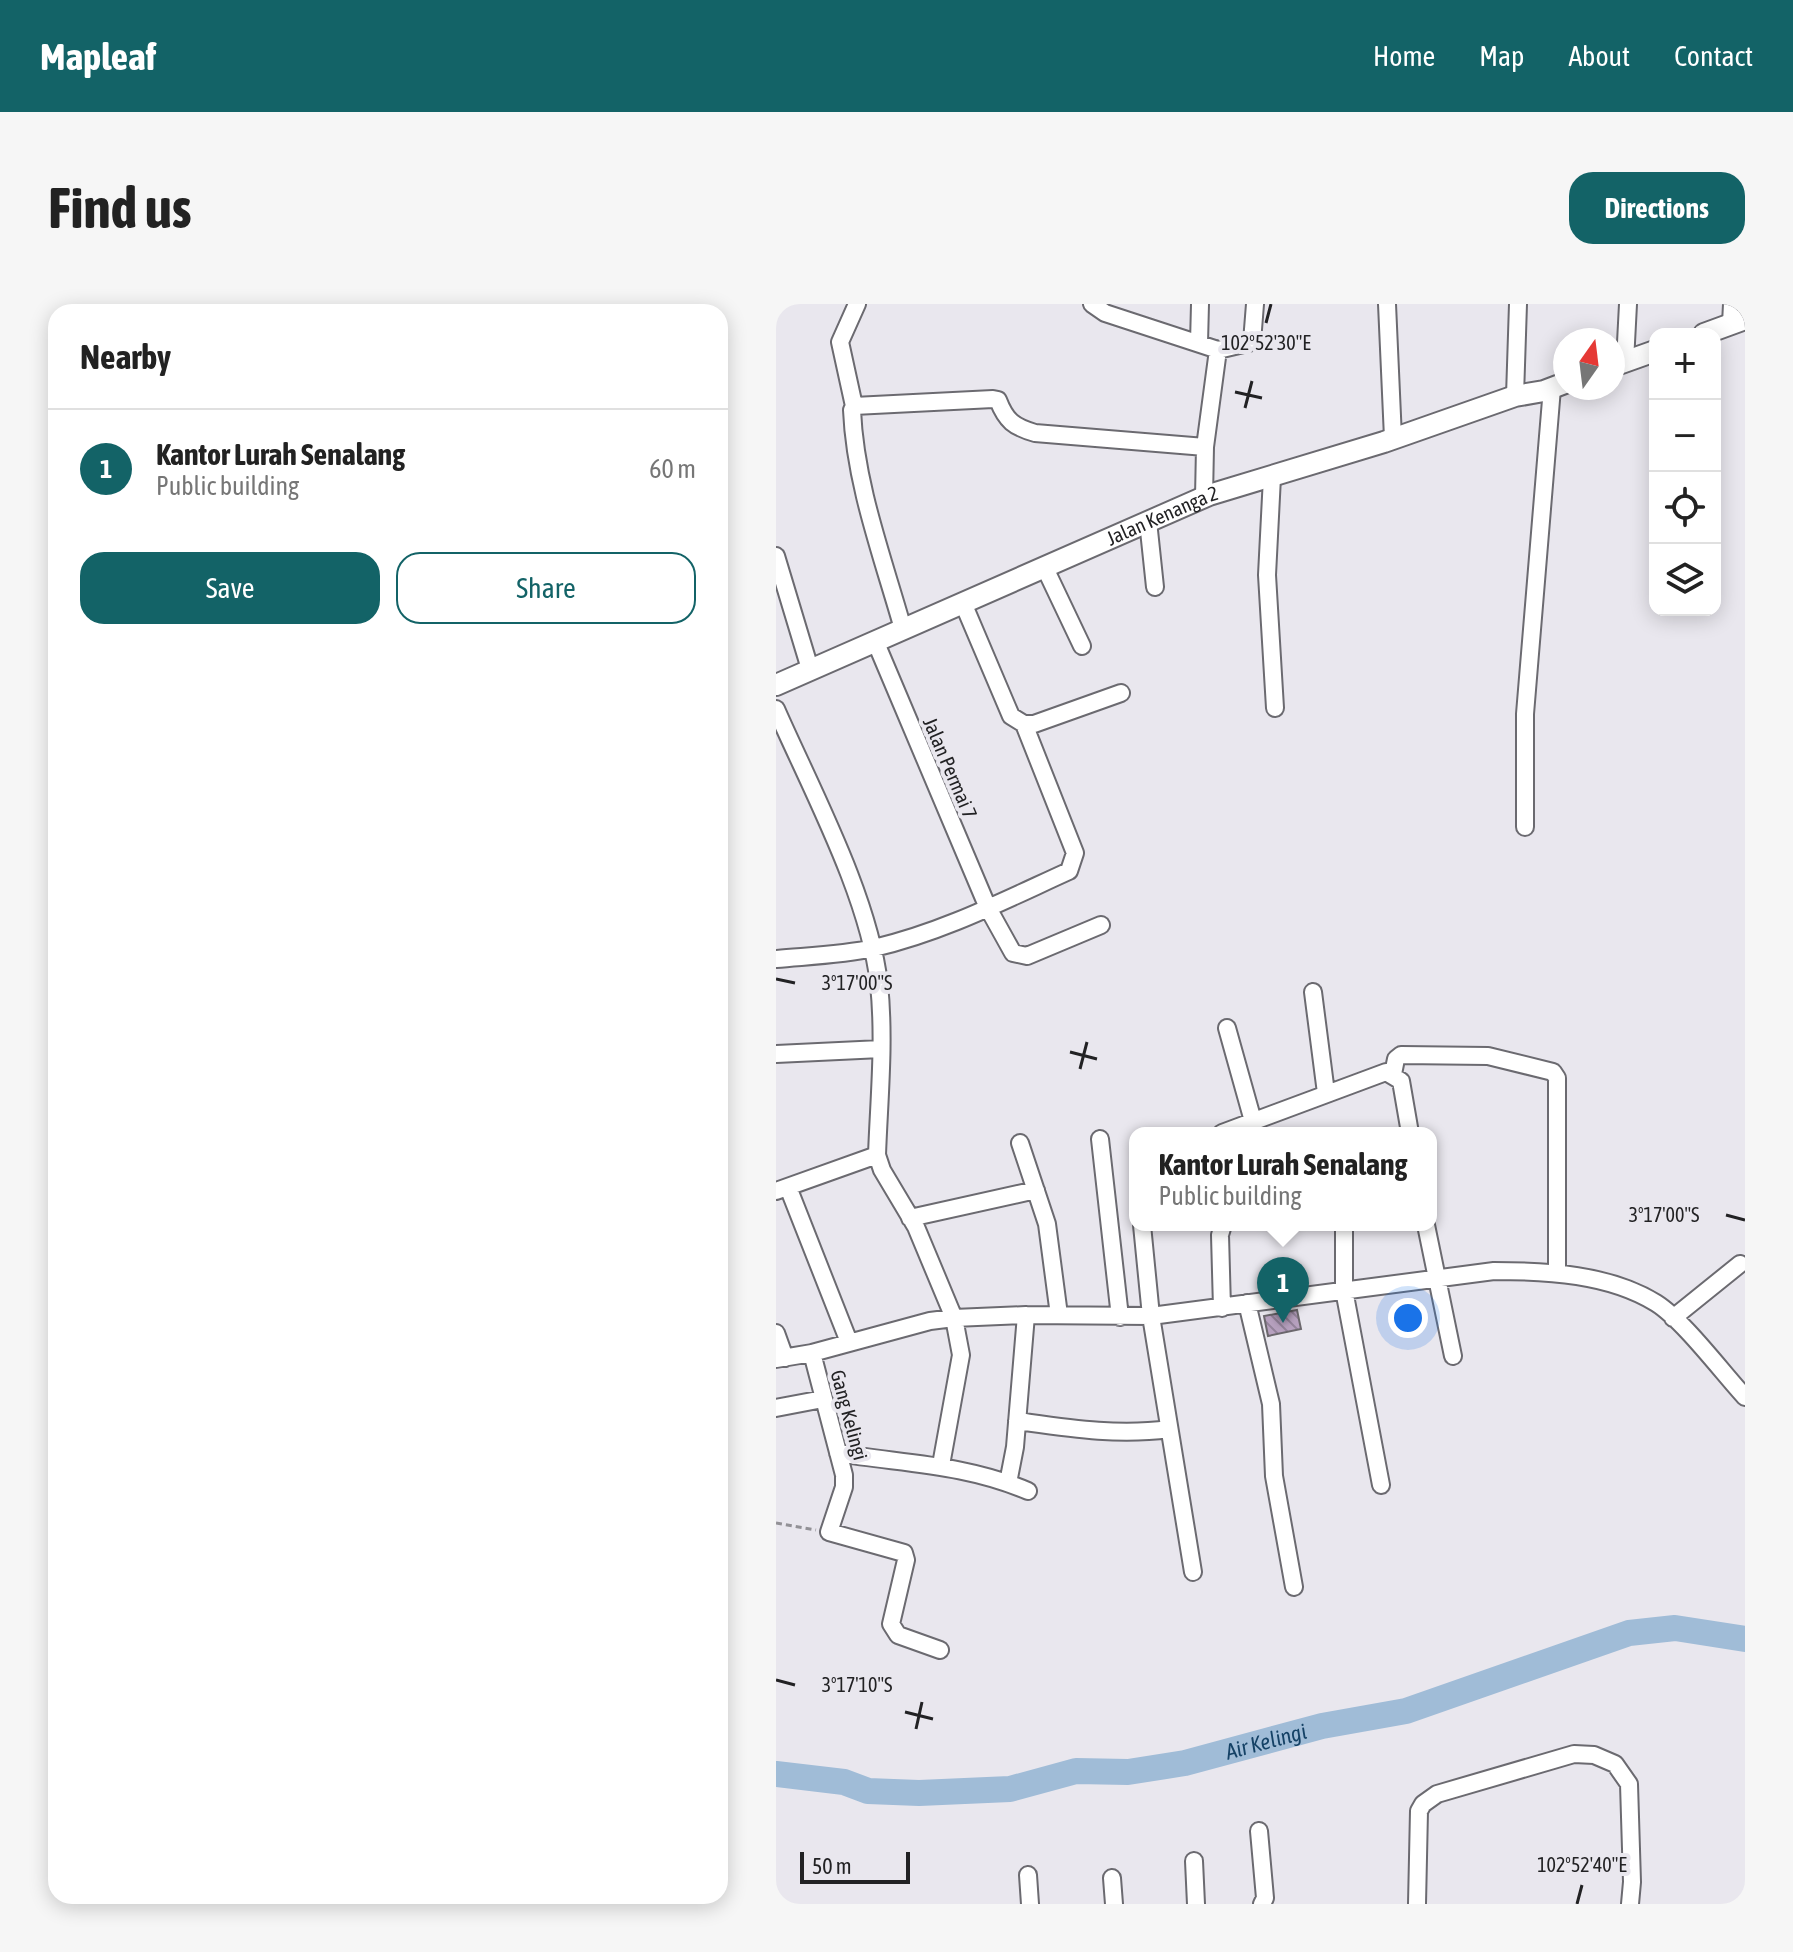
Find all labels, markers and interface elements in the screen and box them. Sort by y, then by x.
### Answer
text: Mapleaf [40,35,156,78]
text: Home [1373,40,1435,72]
text: Map [1479,40,1524,72]
text: About [1568,40,1630,72]
text: Contact [1674,40,1753,72]
button: Directions [1569,172,1745,244]
text: Find us [48,176,192,240]
north arrow [1553,328,1625,400]
map controls [1649,328,1721,616]
button: + [1649,328,1721,400]
text: 102°52'30"E [1221,331,1311,354]
text: Nearby [80,337,171,376]
button: − [1649,400,1721,472]
text: Kantor Lurah Senalang [156,437,405,471]
text: 1 [100,454,112,484]
text: 60 m [649,454,696,484]
text: Public building [156,471,299,501]
button: locate [1649,472,1721,544]
street label: Jalan Kenanga 2 [1103,481,1221,550]
button: layers [1649,544,1721,616]
button: Save [80,552,380,624]
button: Share [396,552,696,624]
street label: Jalan Permai 7 [919,714,982,822]
text: 3°17'00"S [822,971,892,994]
popup [1129,1127,1437,1231]
text: Kantor Lurah Senalang [1158,1147,1408,1181]
text: Public building [1158,1181,1302,1211]
text: 3°17'00"S [1629,1203,1699,1226]
pin: 1 [1257,1257,1309,1323]
your location [1388,1298,1428,1338]
street label: Gang Kelingi [826,1367,873,1462]
text: 3°17'10"S [822,1673,892,1696]
water label: Air Kelingi [1221,1718,1309,1765]
scale bar [800,1848,910,1884]
text: 50 m [812,1853,852,1879]
text: 102°52'40"E [1537,1853,1627,1876]

